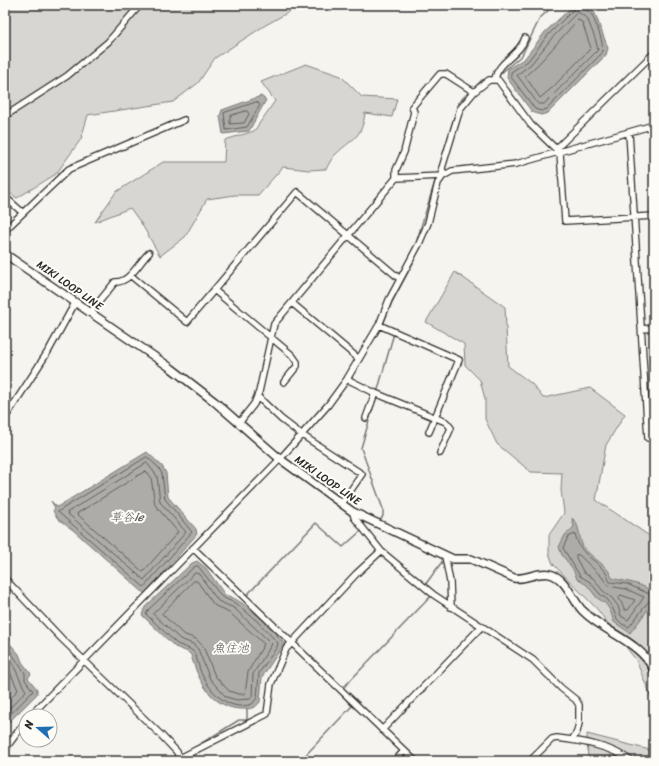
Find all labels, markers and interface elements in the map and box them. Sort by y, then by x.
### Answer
street label: MIKI LOOP LINE [33,255,108,316]
street label: MIKI LOOP LINE [291,450,366,511]
water label: 草谷ie [110,506,146,528]
water label: 魚住池 [213,637,250,659]
north arrow [18,708,58,748]
text: N [18,718,39,733]

